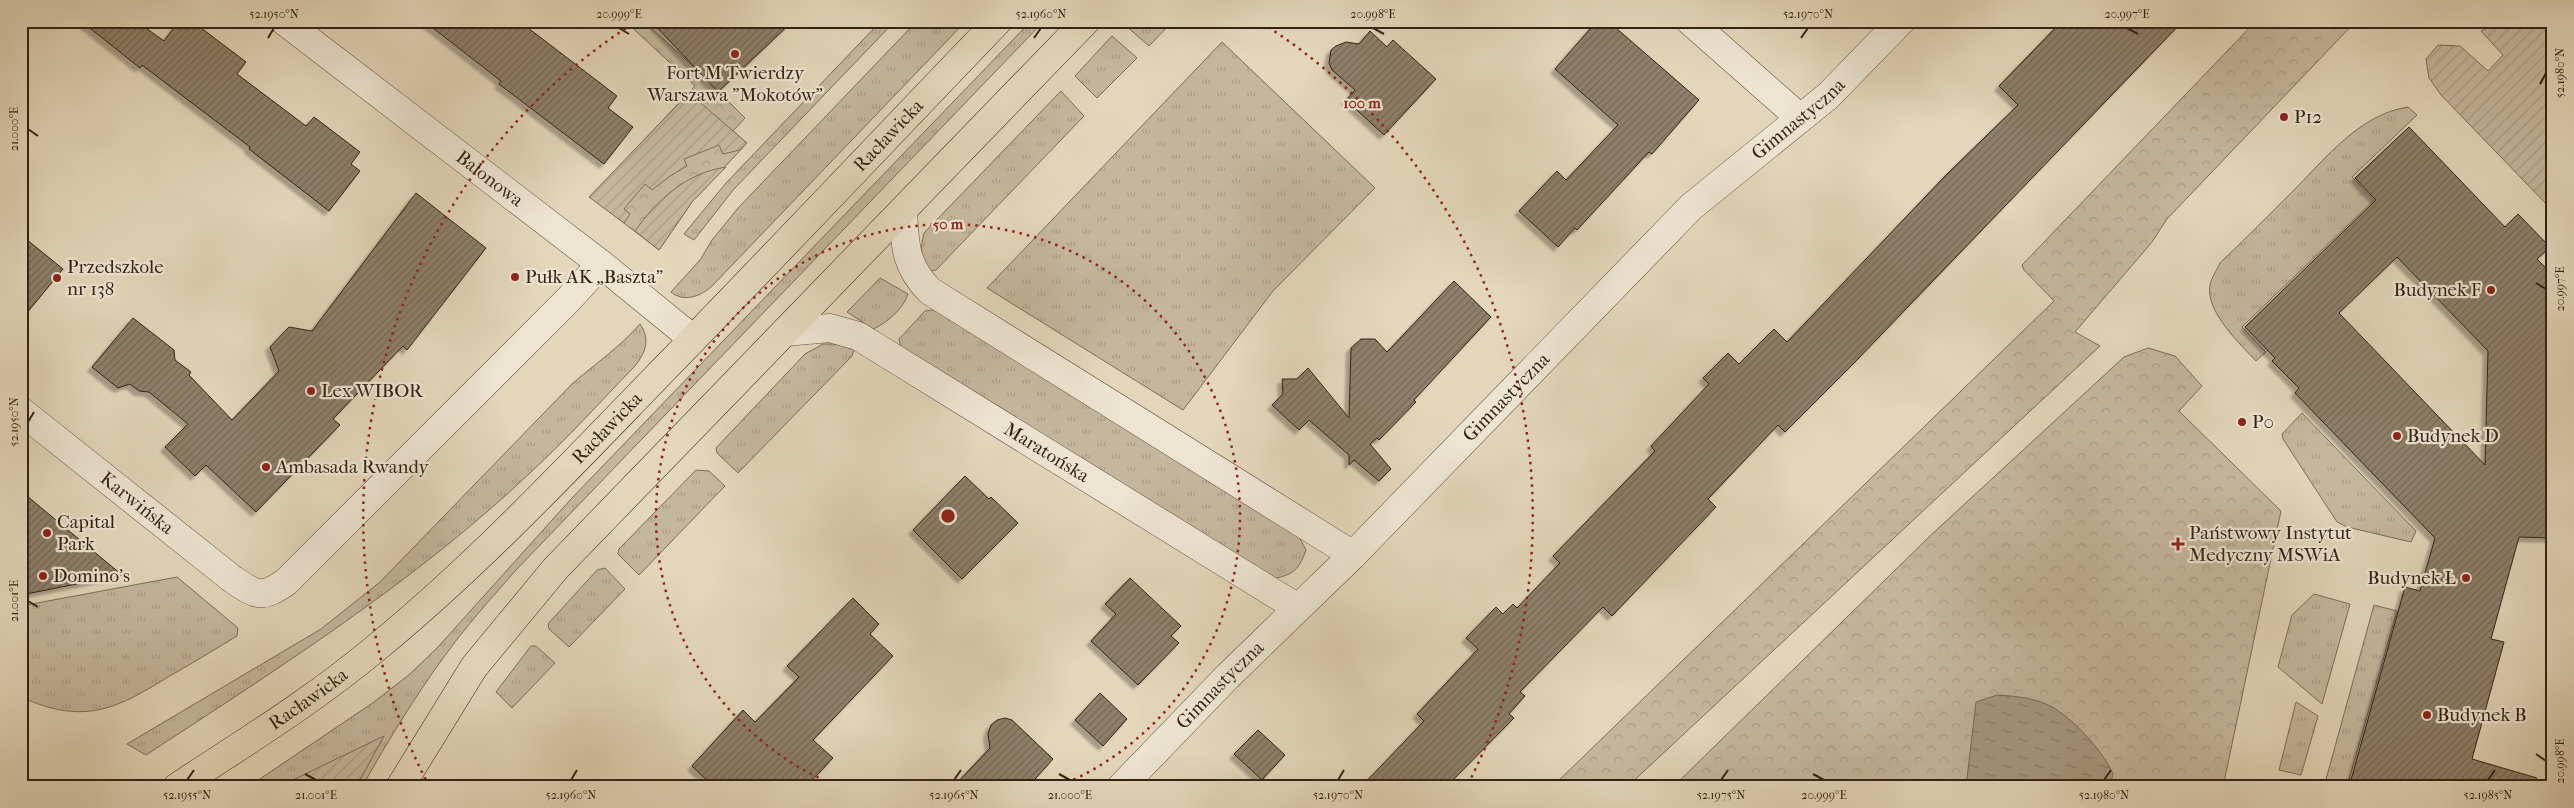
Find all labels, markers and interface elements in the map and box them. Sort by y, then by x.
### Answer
text: 52.1950°N [249,7,299,21]
text: 20.999°E [596,7,642,21]
text: 52.1960°N [1016,7,1066,21]
text: 20.998°E [1350,7,1396,21]
text: 52.1970°N [1783,7,1833,21]
text: 20.997°E [2104,7,2150,21]
marker: Fort M Twierdzy Warszawa "Mokotów" [729,48,741,60]
text: 52.1980°N [2553,48,2567,98]
place label: Fort M Twierdzy Warszawa "Mokotów" [646,62,823,106]
street label: Gimnastyczna [1747,74,1850,164]
text: 100 m [1343,94,1381,112]
street label: Racławicka [849,95,928,176]
place label: P12 [2294,106,2322,128]
text: 21.000°E [7,107,21,151]
marker: P12 [2278,111,2290,123]
street label: Balonowa [452,146,528,211]
text: 50 m [933,215,964,233]
place label: Przedszkole nr 138 [67,256,164,300]
place label: Pułk AK „Baszta” [525,266,663,288]
text: 20.997°E [2553,266,2567,312]
marker: Pułk AK „Baszta” [509,271,521,283]
marker: Przedszkole nr 138 [51,272,63,284]
place label: Budynek F [2393,279,2481,301]
marker: Budynek F [2485,284,2497,296]
street label: Gimnastyczna [1458,348,1554,446]
place label: Lex WIBOR [321,380,424,402]
marker: Lex WIBOR [305,385,317,397]
street label: Racławicka [567,387,647,469]
text: 52.1950°N [7,397,21,447]
place label: P0 [2252,411,2274,433]
marker: P0 [2236,416,2248,428]
street label: Maratońska [1000,418,1093,487]
place label: Budynek D [2407,425,2499,447]
marker: Budynek D [2391,430,2403,442]
place label: Ambasada Rwandy [275,456,430,478]
marker: Ambasada Rwandy [260,461,272,473]
street label: Karwińska [96,467,178,539]
centre of rings [939,507,957,525]
place label: Capital Park [57,511,115,555]
place label: Państwowy Instytut Medyczny MSWiA [2189,522,2352,566]
marker: Capital Park [41,527,53,539]
marker: Państwowy Instytut Medyczny MSWiA [2171,537,2185,551]
place label: Domino's [53,565,130,587]
place label: Budynek Ł [2367,567,2457,589]
marker: Domino's [37,570,49,582]
marker: Budynek Ł [2460,572,2472,584]
text: 21.001°E [7,580,21,622]
street label: Gimnastyczna [1172,636,1268,734]
street label: Racławicka [265,664,352,735]
place label: Budynek B [2437,704,2527,726]
marker: Budynek B [2421,709,2433,721]
text: 20.998°E [2553,738,2567,784]
text: 52.1955°N [163,788,211,802]
text: 21.001°E [295,788,337,802]
text: 52.1960°N [546,788,596,802]
text: 52.1965°N [929,788,979,802]
text: 21.000°E [1048,788,1092,802]
text: 52.1970°N [1313,788,1363,802]
text: 52.1975°N [1697,788,1745,802]
text: 20.999°E [1801,788,1847,802]
text: 52.1980°N [2079,788,2129,802]
text: 52.1985°N [2464,788,2512,802]

